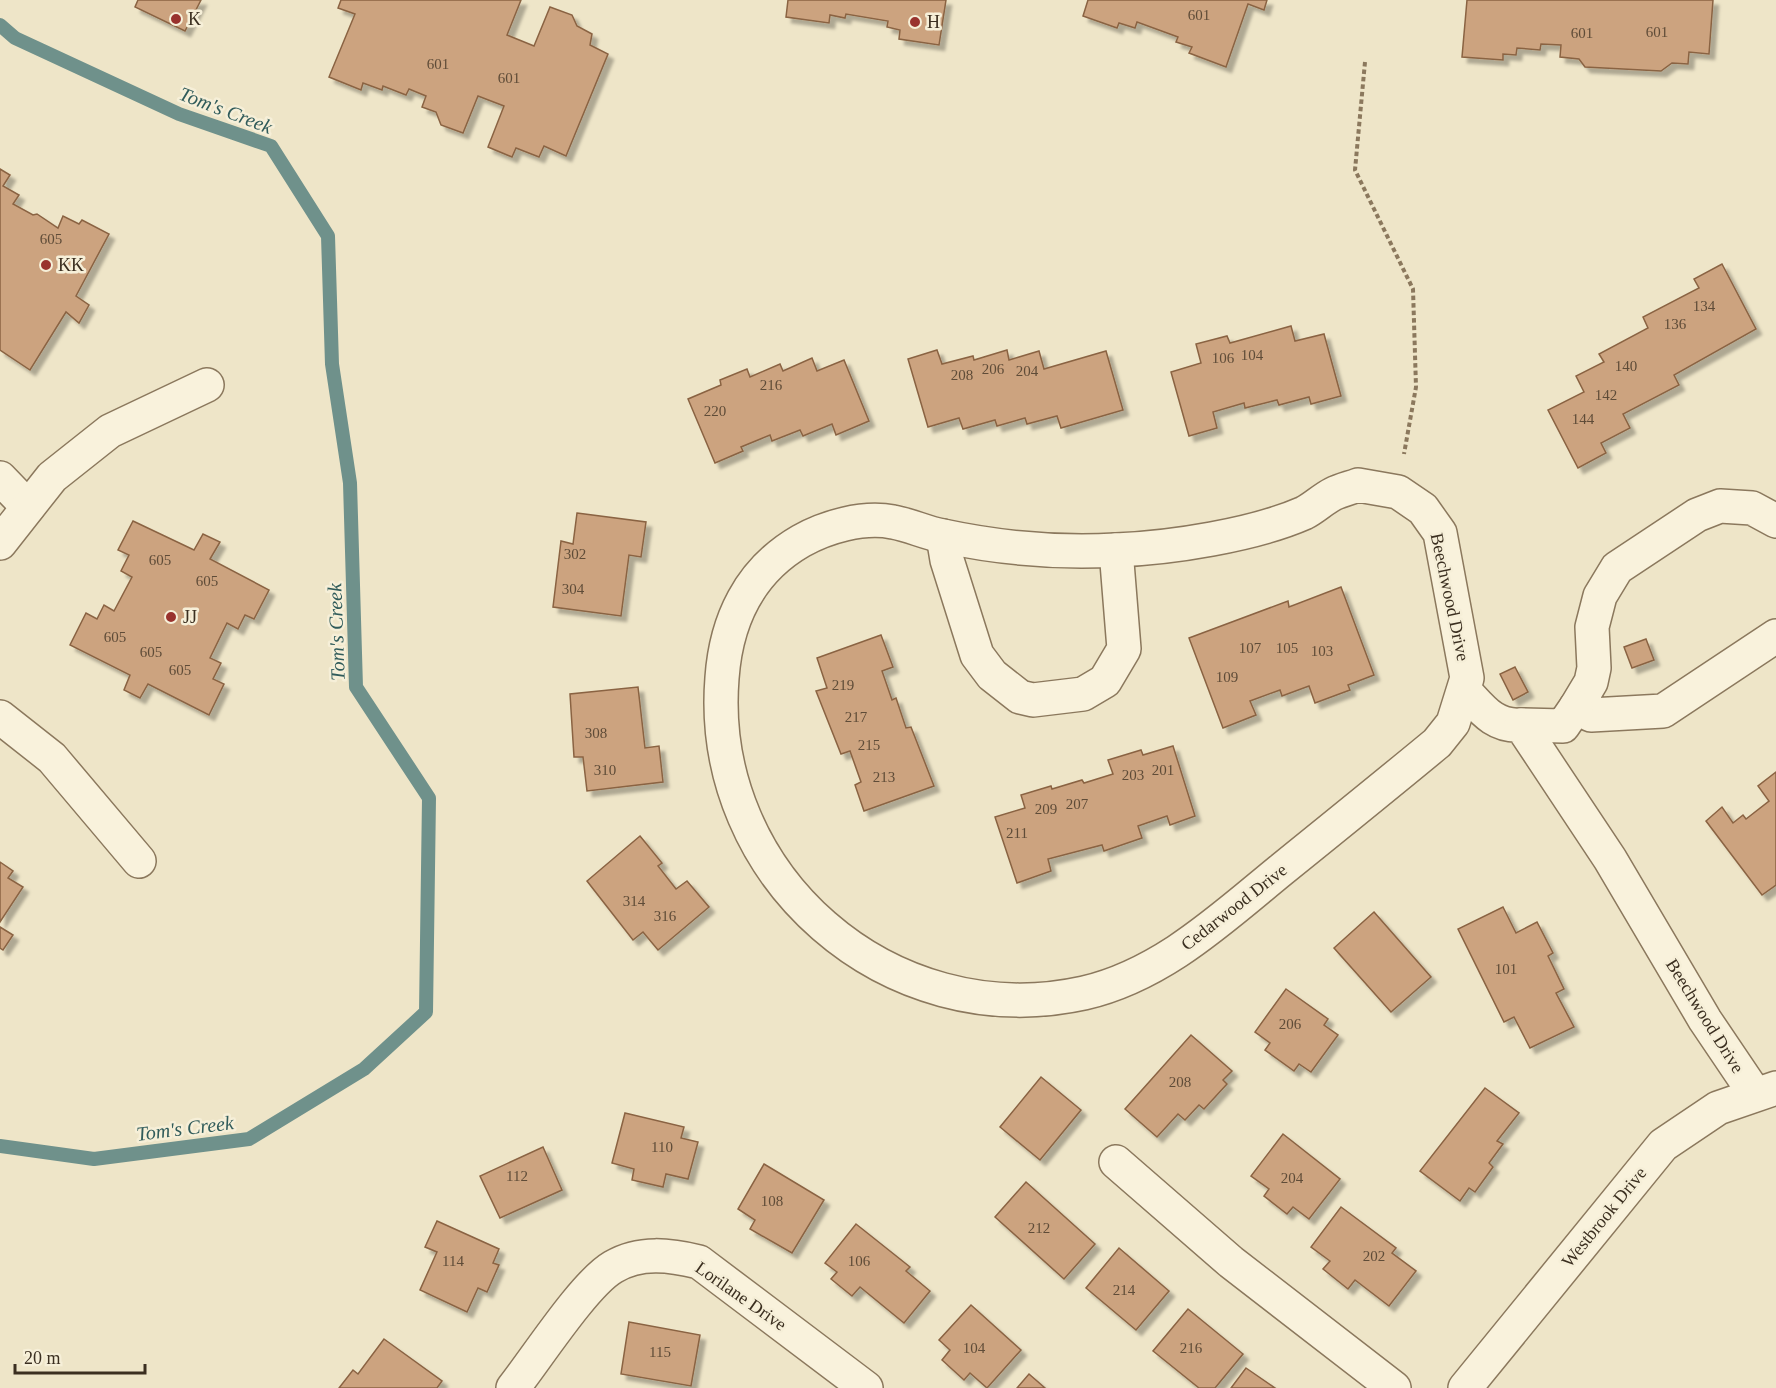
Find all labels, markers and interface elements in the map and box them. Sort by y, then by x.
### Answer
house number: 601 [1188,7,1210,23]
place label: K [188,9,201,29]
marker: K [169,12,183,26]
place label: H [927,12,940,32]
marker: H [908,15,922,29]
house number: 601 [1646,24,1668,40]
house number: 601 [1571,25,1593,41]
house number: 601 [427,56,449,72]
house number: 601 [498,70,520,86]
water label: Tom's Creek [176,82,277,138]
house number: 605 [40,231,62,247]
place label: KK [58,255,84,275]
marker: KK [39,258,53,272]
house number: 134 [1693,298,1716,314]
house number: 136 [1664,316,1687,332]
house number: 104 [1241,347,1264,363]
house number: 106 [1212,350,1235,366]
house number: 140 [1615,358,1637,374]
house number: 206 [982,361,1005,377]
house number: 204 [1016,363,1039,379]
house number: 208 [951,367,973,383]
house number: 216 [760,377,783,393]
house number: 142 [1595,387,1617,403]
house number: 220 [704,403,726,419]
house number: 144 [1572,411,1595,427]
street label: Beechwood Drive [1427,531,1473,663]
house number: 302 [564,546,586,562]
house number: 605 [149,552,171,568]
house number: 605 [196,573,218,589]
house number: 304 [562,581,585,597]
water label: Tom's Creek [323,582,349,681]
place label: JJ [183,607,197,627]
marker: JJ [164,610,178,624]
house number: 605 [104,629,126,645]
house number: 107 [1239,640,1262,656]
house number: 105 [1276,640,1298,656]
house number: 103 [1311,643,1333,659]
house number: 605 [140,644,162,660]
house number: 605 [169,662,191,678]
house number: 109 [1216,669,1238,685]
house number: 219 [832,677,854,693]
house number: 217 [845,709,868,725]
house number: 308 [585,725,607,741]
house number: 215 [858,737,880,753]
house number: 310 [594,762,616,778]
house number: 201 [1152,762,1174,778]
house number: 203 [1122,767,1144,783]
house number: 213 [873,769,895,785]
house number: 207 [1066,796,1089,812]
house number: 209 [1035,801,1057,817]
house number: 211 [1006,825,1028,841]
street label: Cedarwood Drive [1177,860,1291,954]
house number: 314 [623,893,646,909]
house number: 316 [654,908,677,924]
street label: Beechwood Drive [1662,955,1748,1077]
house number: 101 [1495,961,1517,977]
house number: 206 [1279,1016,1302,1032]
house number: 208 [1169,1074,1191,1090]
water label: Tom's Creek [135,1111,236,1145]
house number: 110 [651,1139,673,1155]
street label: Westbrook Drive [1558,1163,1650,1271]
house number: 112 [506,1168,528,1184]
house number: 204 [1281,1170,1304,1186]
house number: 108 [761,1193,783,1209]
house number: 212 [1028,1220,1050,1236]
house number: 202 [1363,1248,1385,1264]
house number: 114 [442,1253,464,1269]
house number: 106 [848,1253,871,1269]
street label: Lorilane Drive [692,1257,790,1335]
house number: 214 [1113,1282,1136,1298]
scale bar [15,1337,146,1375]
house number: 104 [963,1340,986,1356]
house number: 216 [1180,1340,1203,1356]
house number: 115 [649,1344,671,1360]
text: 20 m [24,1348,61,1368]

